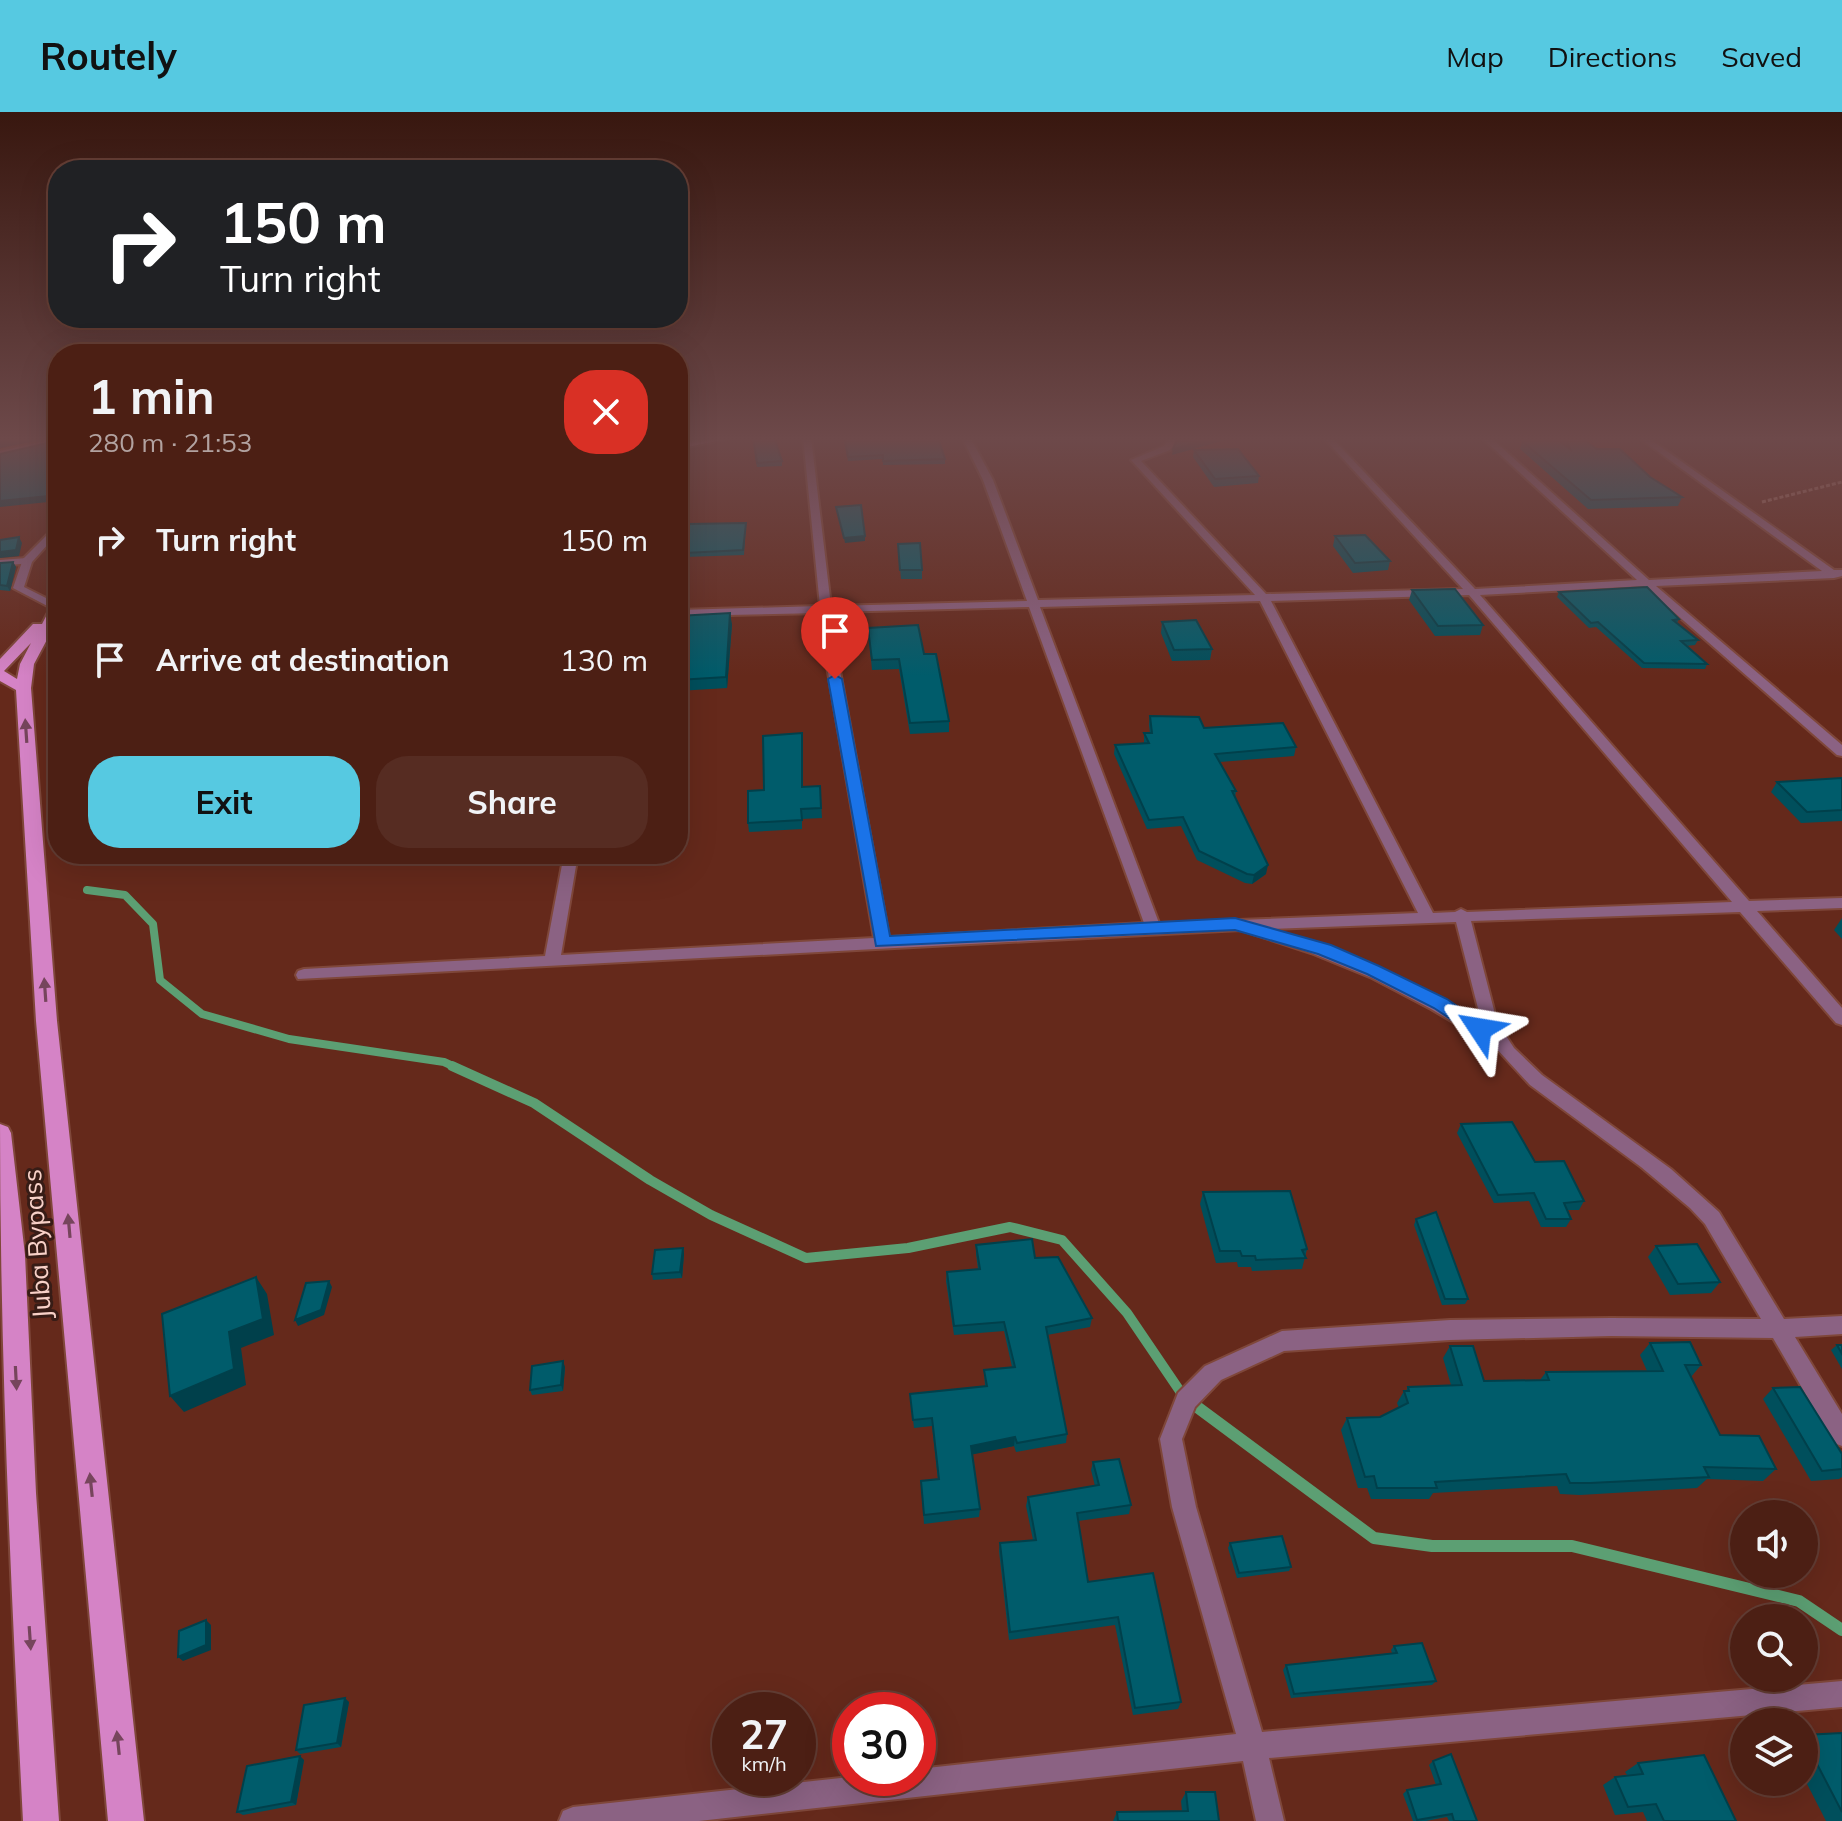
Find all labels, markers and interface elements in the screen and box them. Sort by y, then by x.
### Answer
text: Routely [40,32,177,80]
text: Map [1446,39,1504,74]
text: Directions [1548,39,1677,74]
text: Saved [1721,39,1802,74]
text: 150 m [220,187,387,257]
icon: right [88,192,192,296]
text: Turn right [220,256,381,301]
text: 1 min [88,366,215,426]
button: close [564,370,648,454]
text: 280 m · 21:53 [88,426,252,459]
icon: right [88,518,132,562]
text: Turn right [156,521,296,559]
text: 150 m [560,521,648,559]
pin [801,597,869,679]
icon: arrive [813,609,857,653]
icon: arrive [88,638,132,682]
text: Arrive at destination [156,641,450,679]
text: 130 m [560,641,648,679]
one-way arrow [19,718,32,743]
button: Exit [88,756,360,848]
button: Share [376,756,648,848]
one-way arrow [38,977,51,1002]
position arrow [1438,987,1522,1071]
street label: Juba Bypass [15,1168,58,1320]
one-way arrow [62,1213,75,1238]
one-way arrow [9,1366,22,1391]
one-way arrow [85,1472,98,1497]
map controls [1730,1500,1818,1796]
button: sound [1730,1500,1818,1588]
button: search [1730,1604,1818,1692]
one-way arrow [24,1626,37,1651]
speed limit sign: 30 [832,1692,936,1796]
button: layers [1730,1708,1818,1796]
text: 27 [740,1709,788,1759]
one-way arrow [111,1730,124,1755]
text: km/h [741,1751,787,1776]

